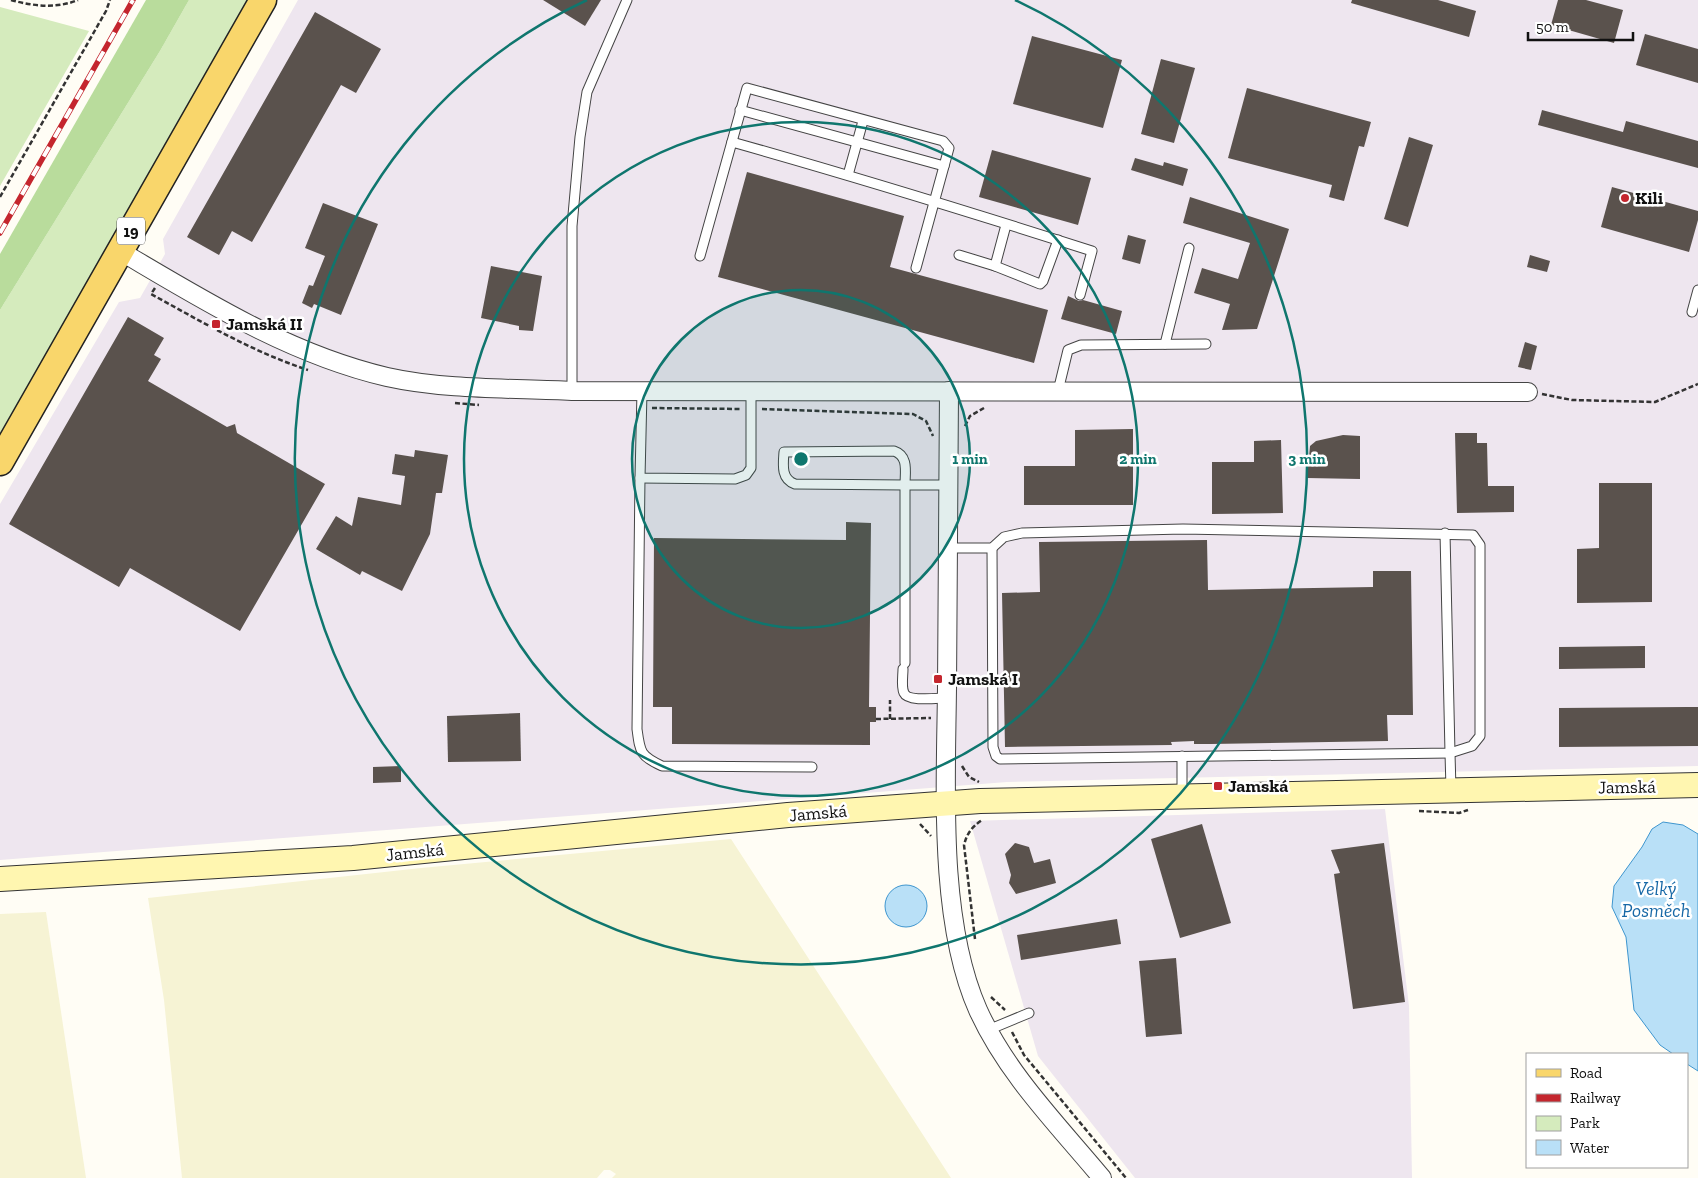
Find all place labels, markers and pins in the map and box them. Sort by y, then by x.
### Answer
place label: Kili [1635,187,1664,209]
marker: Kili [1619,192,1631,204]
place label: Jamská II [226,313,302,335]
marker: Jamská II [210,318,222,330]
centre of rings [792,450,810,468]
place label: Jamská I [948,668,1018,690]
marker: Jamská I [932,673,944,685]
place label: Jamská [1228,775,1288,797]
marker: Jamská [1212,780,1224,792]

